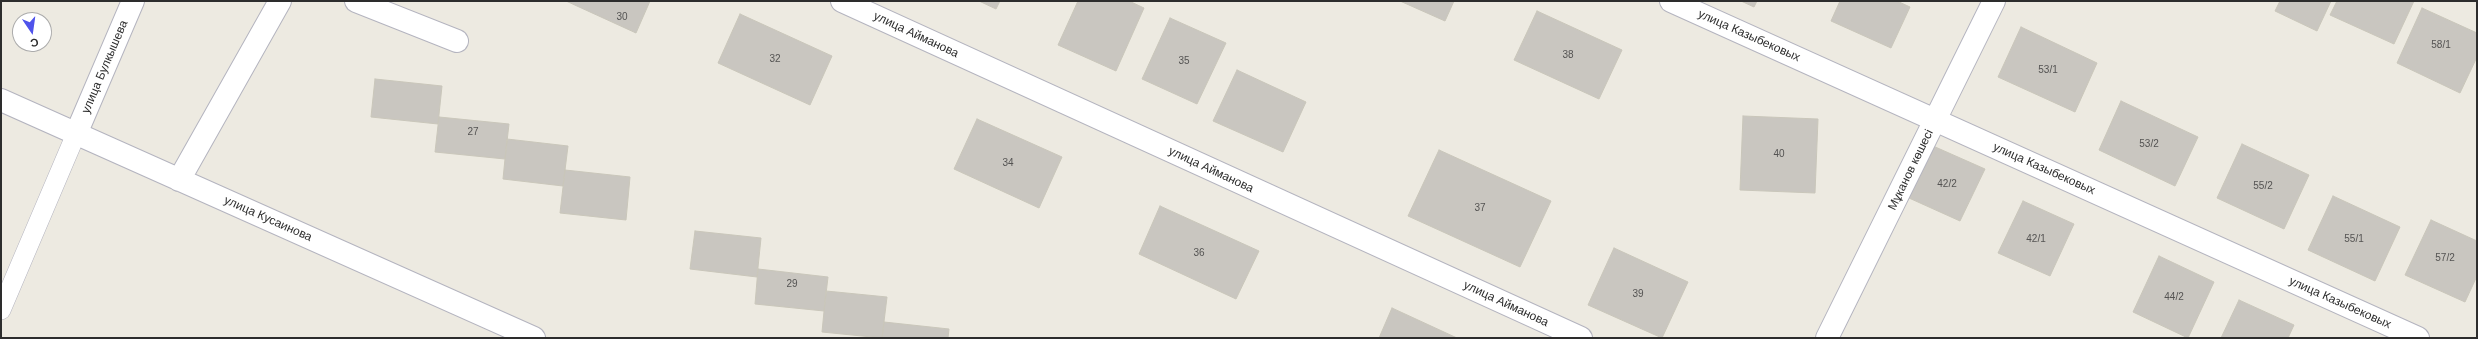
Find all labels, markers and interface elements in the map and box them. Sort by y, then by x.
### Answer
street label: улица Казыбековых [1696,7,1802,65]
street label: улица Айманова [871,9,961,61]
house number: 30 [616,11,628,23]
north arrow [12,12,52,52]
street label: улица Булкышева [79,18,131,116]
text: С [29,36,40,49]
house number: 58/1 [2431,39,2451,51]
house number: 38 [1562,49,1574,61]
house number: 32 [769,53,781,65]
house number: 35 [1178,55,1190,67]
house number: 53/1 [2038,64,2058,76]
house number: 27 [467,126,479,138]
street label: Мұканов көшесі [1885,127,1937,213]
house number: 53/2 [2139,138,2159,150]
street label: улица Казыбековых [1991,140,2097,198]
street label: улица Айманова [1166,144,1256,196]
house number: 40 [1773,148,1785,160]
house number: 34 [1002,157,1014,169]
house number: 42/2 [1937,178,1957,190]
house number: 55/2 [2253,180,2273,192]
street label: улица Кусаинова [222,193,314,245]
house number: 37 [1474,202,1486,214]
house number: 42/1 [2026,233,2046,245]
house number: 55/1 [2344,233,2364,245]
house number: 36 [1193,247,1205,259]
house number: 57/2 [2435,252,2455,264]
street label: улица Казыбековых [2287,274,2393,332]
house number: 29 [786,278,798,290]
street label: улица Айманова [1461,278,1551,330]
house number: 39 [1632,288,1644,300]
house number: 44/2 [2164,291,2184,303]

